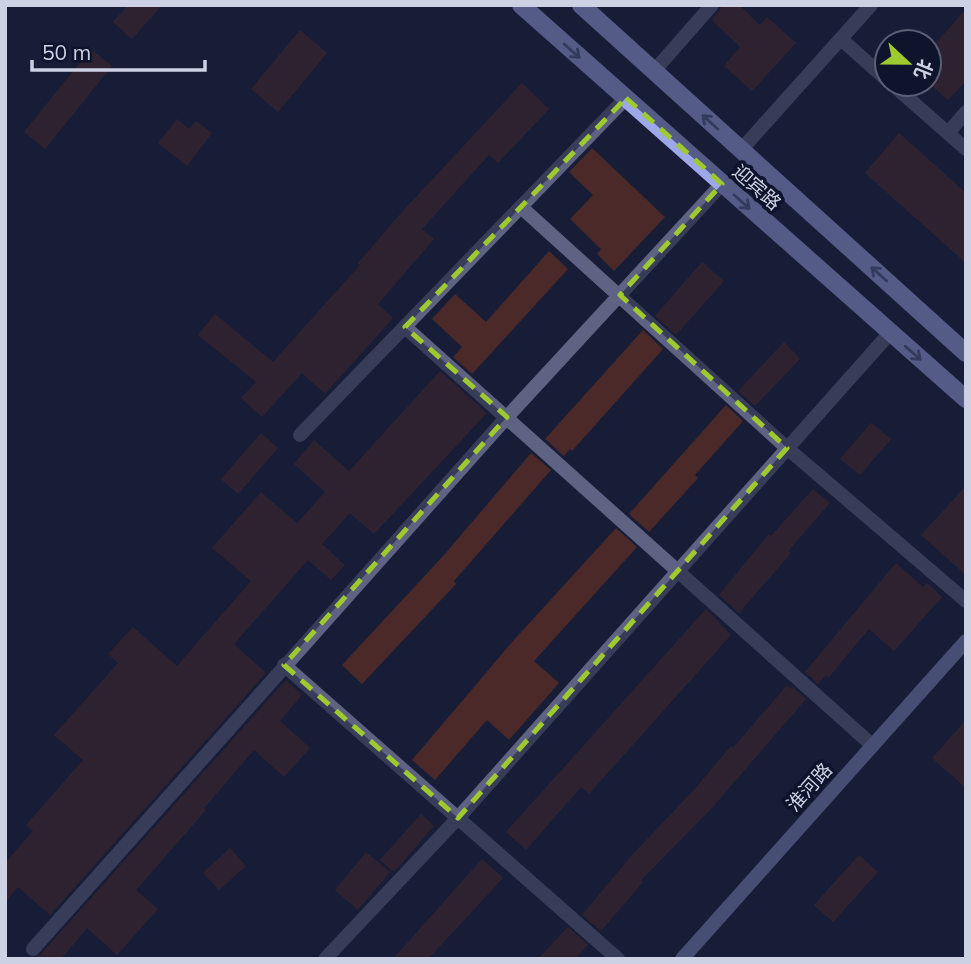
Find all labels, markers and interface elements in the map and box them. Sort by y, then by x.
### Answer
scale bar [32,28,205,72]
north arrow [873,28,943,98]
text: 50 m [42,39,91,65]
one-way arrow [563,42,581,58]
text: 北 [909,56,938,83]
one-way arrow [701,114,719,130]
street label: 迎宾路 [728,159,786,215]
one-way arrow [733,194,751,210]
one-way arrow [871,266,888,283]
one-way arrow [903,345,921,361]
street label: 淮河路 [781,758,837,816]

